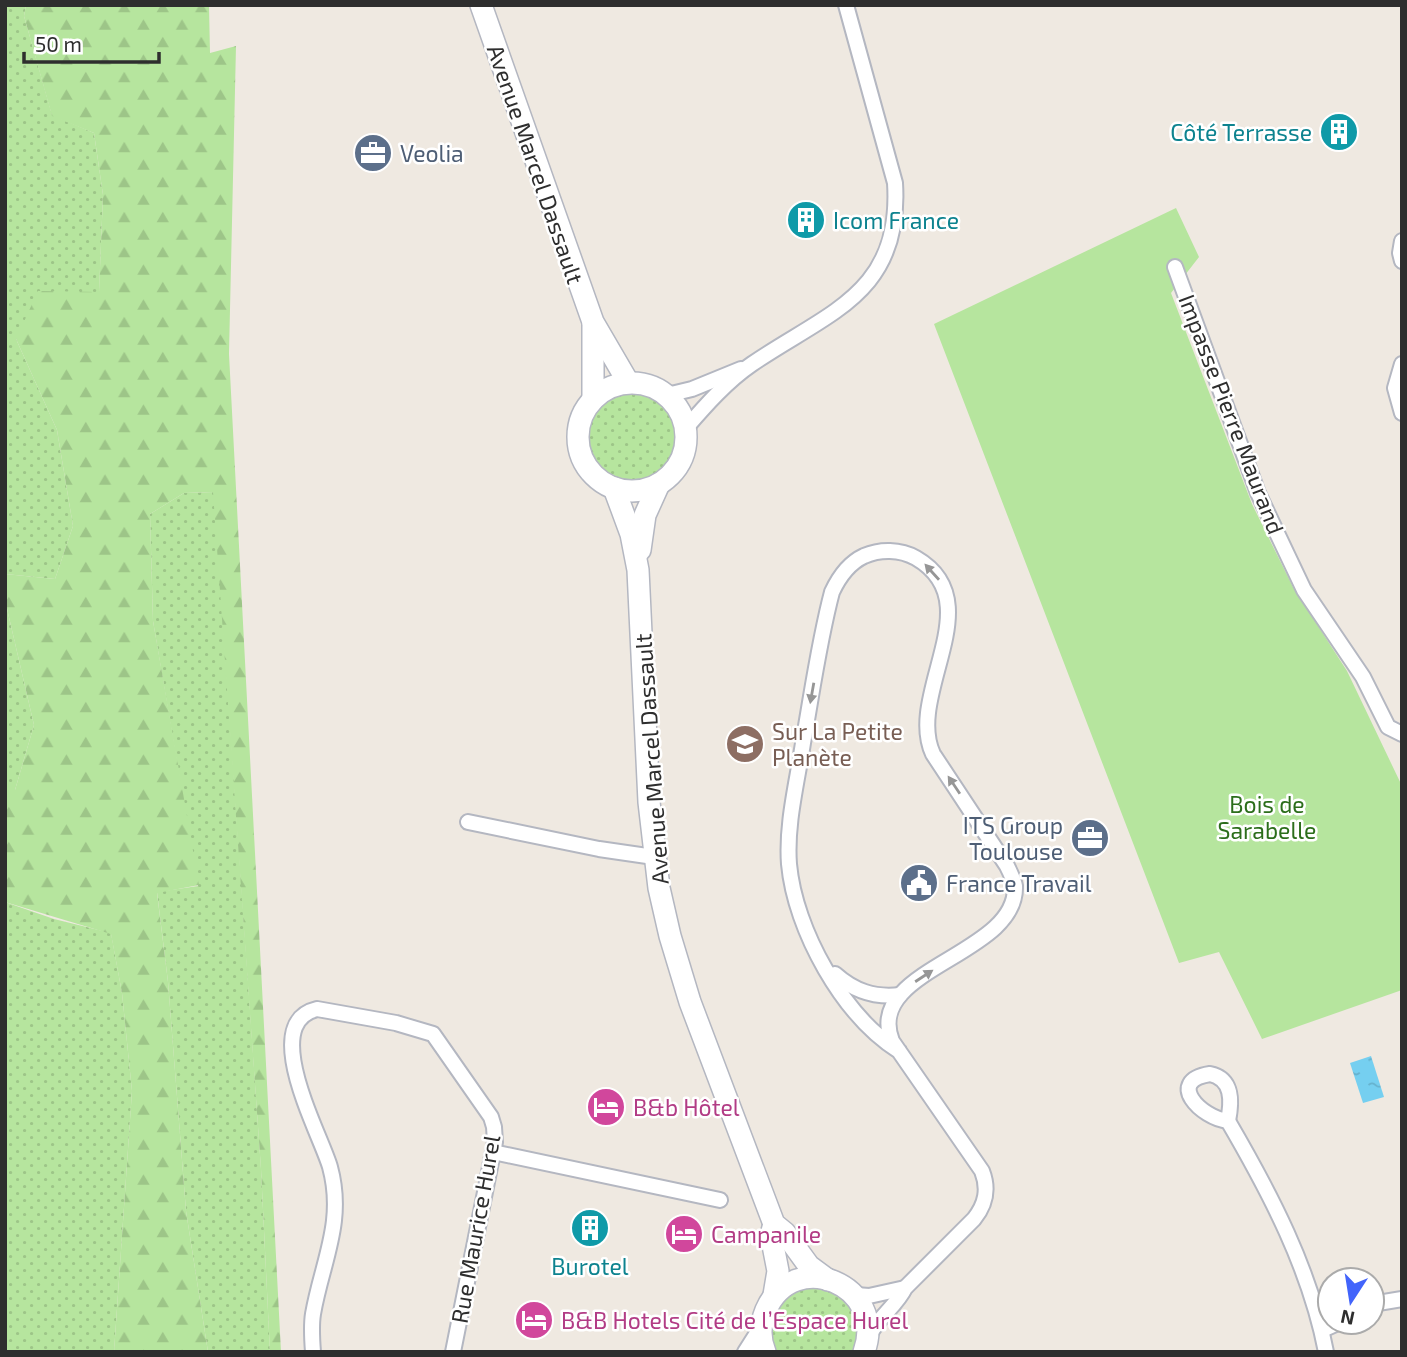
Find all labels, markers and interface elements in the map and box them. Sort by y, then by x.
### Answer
scale bar [24,21,159,65]
text: 50 m [35,31,82,56]
street label: Avenue Marcel Dassault [482,41,590,288]
building icon: Côté Terrasse [1318,111,1360,153]
place label: Côté Terrasse [1170,118,1312,146]
office icon: Veolia [352,132,394,174]
place label: Veolia [400,139,464,167]
building icon: Icom France [785,199,827,241]
place label: Icom France [833,206,959,234]
street label: Impasse Pierre Maurand [1173,290,1291,538]
one-way arrow [924,563,940,581]
street label: Avenue Marcel Dassault [628,633,674,885]
one-way arrow [806,682,817,704]
place label: Sur La Petite Planète [772,717,903,771]
school or university icon: Sur La Petite Planète [724,723,766,765]
one-way arrow [948,776,961,795]
park label: Bois de Sarabelle [1218,790,1316,844]
place label: ITS Group Toulouse [963,811,1063,865]
office icon: ITS Group Toulouse [1069,817,1111,859]
public building icon: France Travail [898,862,940,904]
place label: France Travail [946,869,1092,897]
one-way arrow [914,970,934,983]
hotel icon: B&b Hôtel [585,1086,627,1128]
place label: B&b Hôtel [633,1093,740,1121]
street label: Rue Maurice Hurel [445,1132,505,1325]
building icon: Burotel [569,1207,611,1249]
hotel icon: Campanile [663,1213,705,1255]
place label: Campanile [711,1220,821,1248]
place label: Burotel [551,1252,629,1280]
north arrow [1316,1266,1386,1336]
hotel icon: B&B Hotels Cité de l’Espace Hurel [513,1299,555,1341]
text: N [1338,1305,1356,1331]
place label: B&B Hotels Cité de l’Espace Hurel [561,1306,908,1334]

